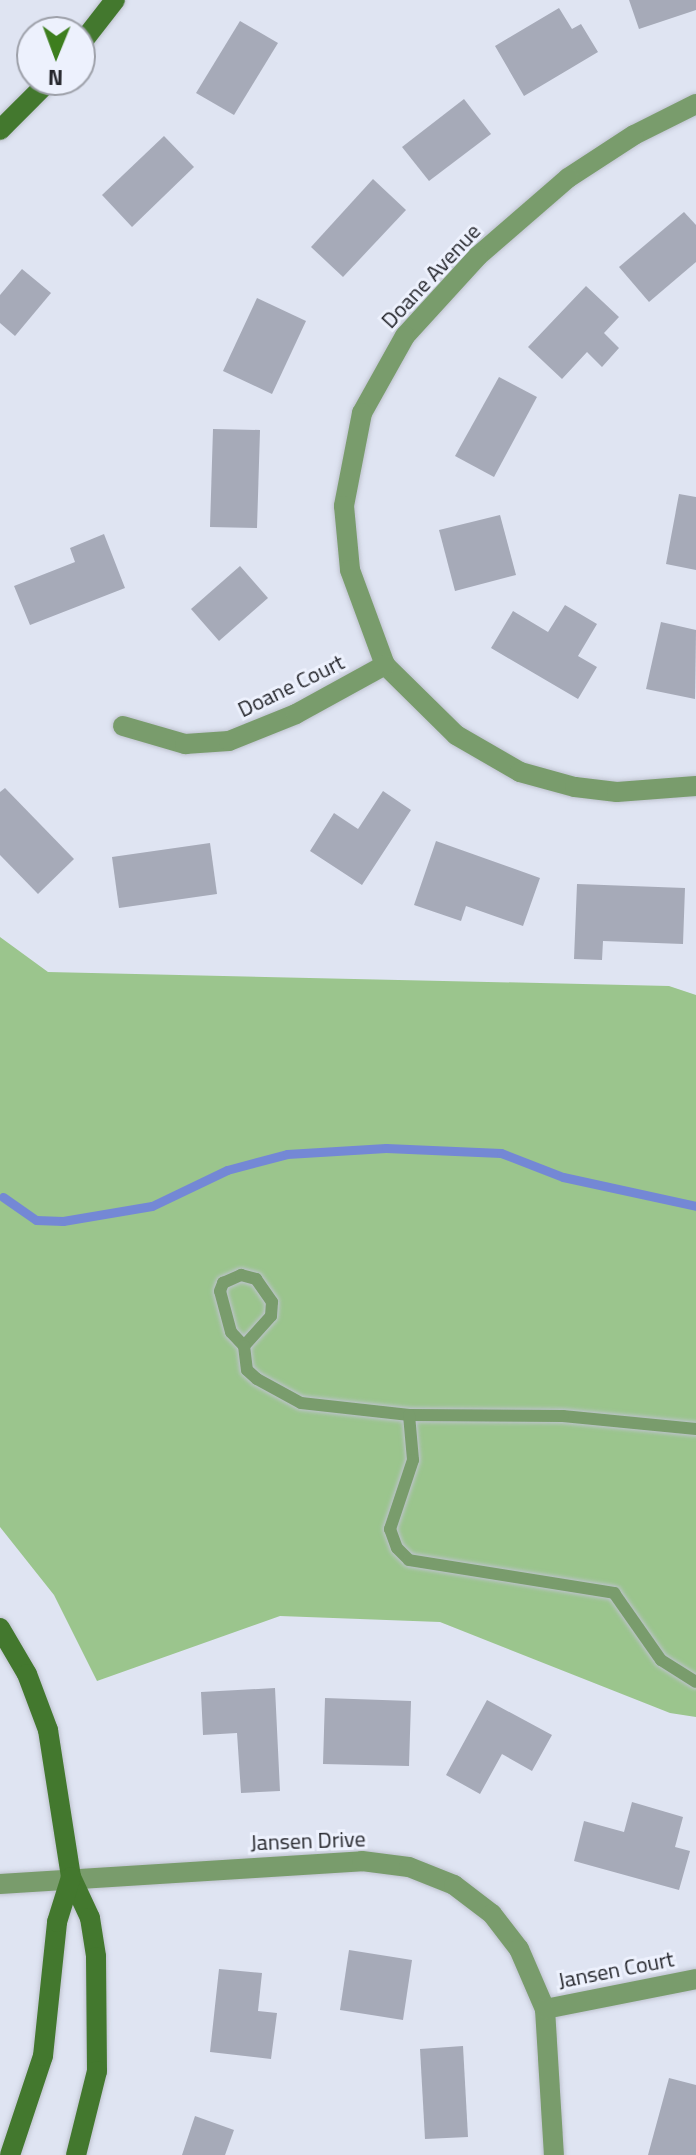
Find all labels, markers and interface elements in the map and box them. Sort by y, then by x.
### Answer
north arrow [16,16,96,96]
text: N [48,61,64,95]
street label: Doane Avenue [376,218,486,334]
street label: Doane Court [234,649,348,723]
street label: Jansen Drive [250,1826,366,1856]
street label: Jansen Court [556,1946,676,1994]

